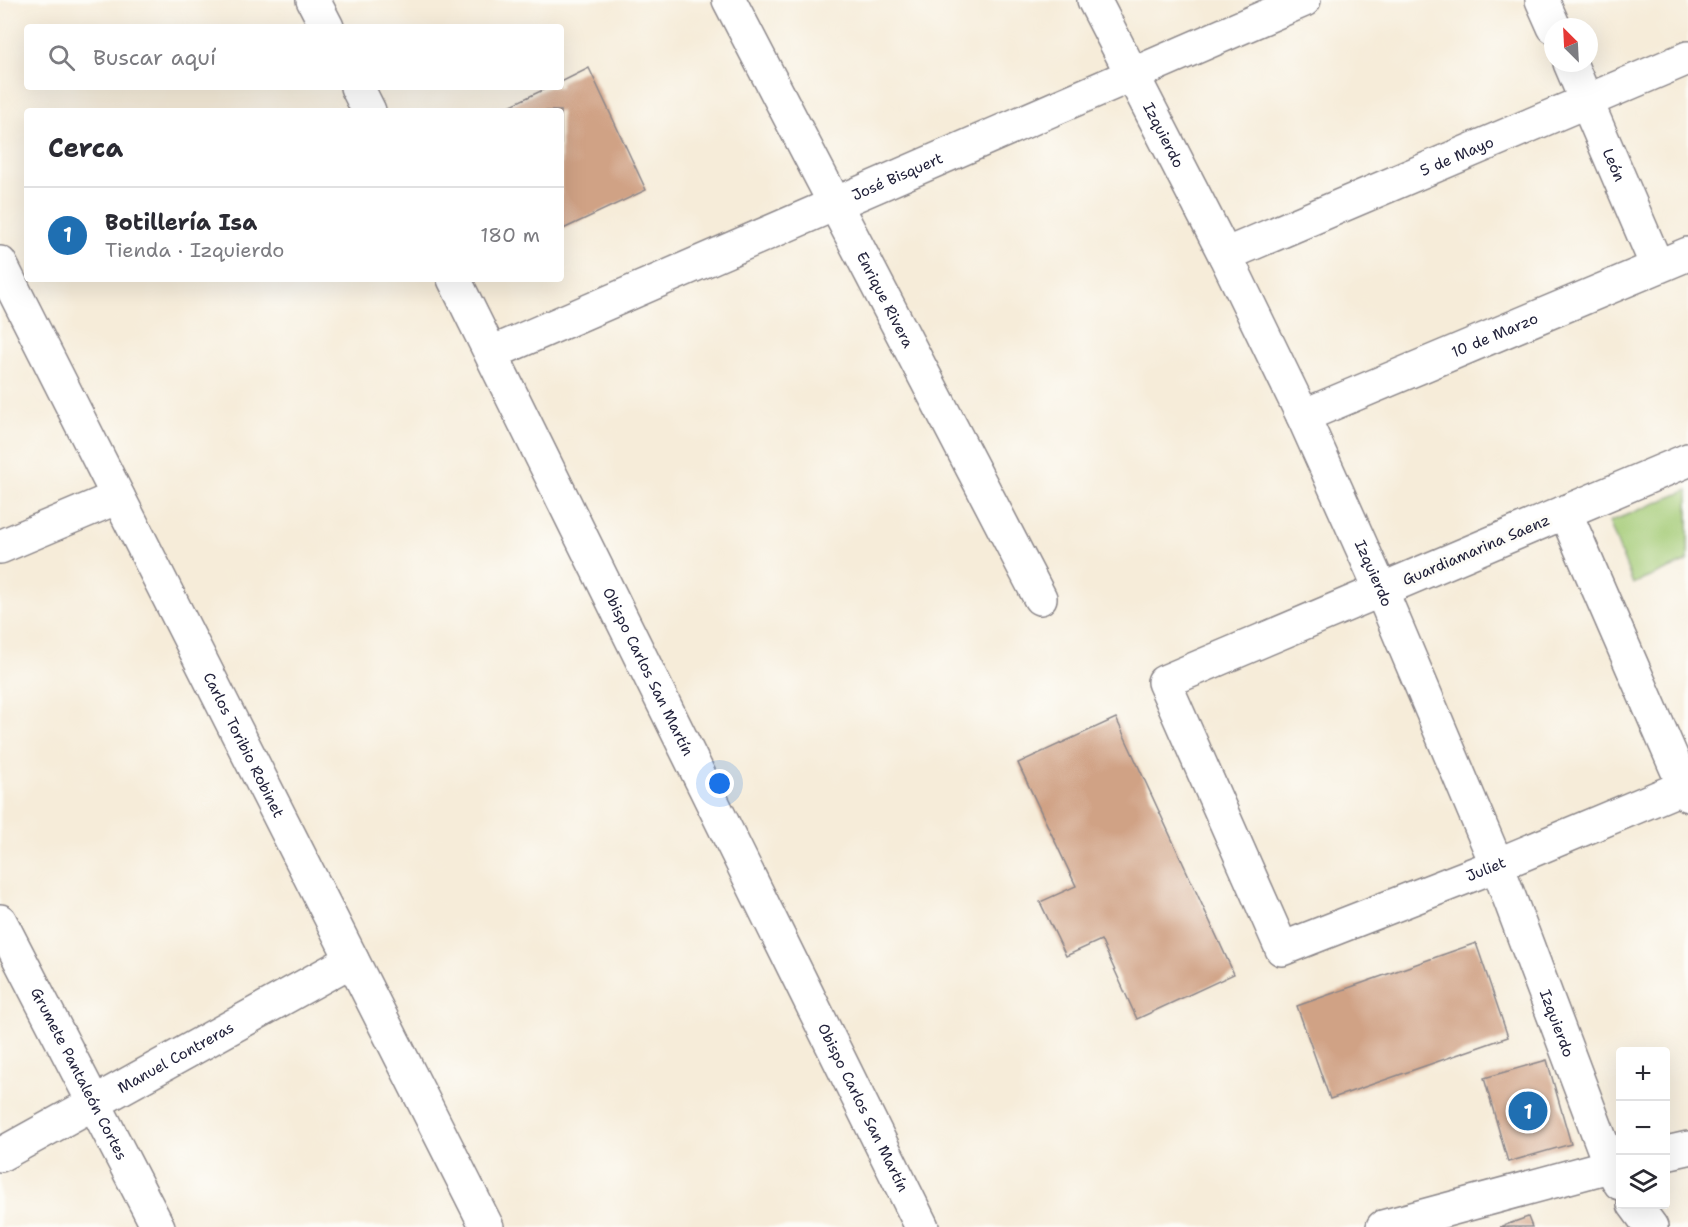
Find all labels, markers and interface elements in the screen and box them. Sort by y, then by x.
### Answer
north arrow [1544,18,1598,72]
search box [24,24,564,90]
icon: search [45,41,78,74]
text: Buscar aquí [93,43,216,72]
street label: Izquierdo [1138,99,1189,171]
text: Cerca [48,130,123,165]
street label: 5 de Mayo [1417,132,1497,181]
street label: León [1598,145,1630,185]
street label: José Bisquert [849,148,946,205]
text: Botillería Isa [105,208,257,237]
text: 1 [63,222,72,248]
text: 180 m [480,222,540,248]
text: Tienda · Izquierdo [105,237,284,263]
street label: Enrique Rivera [852,248,918,352]
street label: 10 de Marzo [1448,308,1541,362]
street label: Guardiamarina Saenz [1399,510,1553,590]
street label: Izquierdo [1350,537,1397,610]
street label: Obispo Carlos San Martín [598,584,698,759]
street label: Carlos Toribio Robinet [198,669,289,821]
your location [705,769,734,798]
street label: Juliet [1463,852,1509,886]
street label: Grumete Pantaleón Cortes [26,984,132,1164]
street label: Izquierdo [1535,987,1579,1060]
street label: Manuel Contreras [114,1017,238,1098]
street label: Obispo Carlos San Martín [813,1020,913,1195]
map controls [1616,1047,1670,1209]
button: + [1616,1047,1670,1101]
pin: 1 [1508,1088,1547,1134]
button: − [1616,1101,1670,1155]
button: layers [1616,1155,1670,1209]

